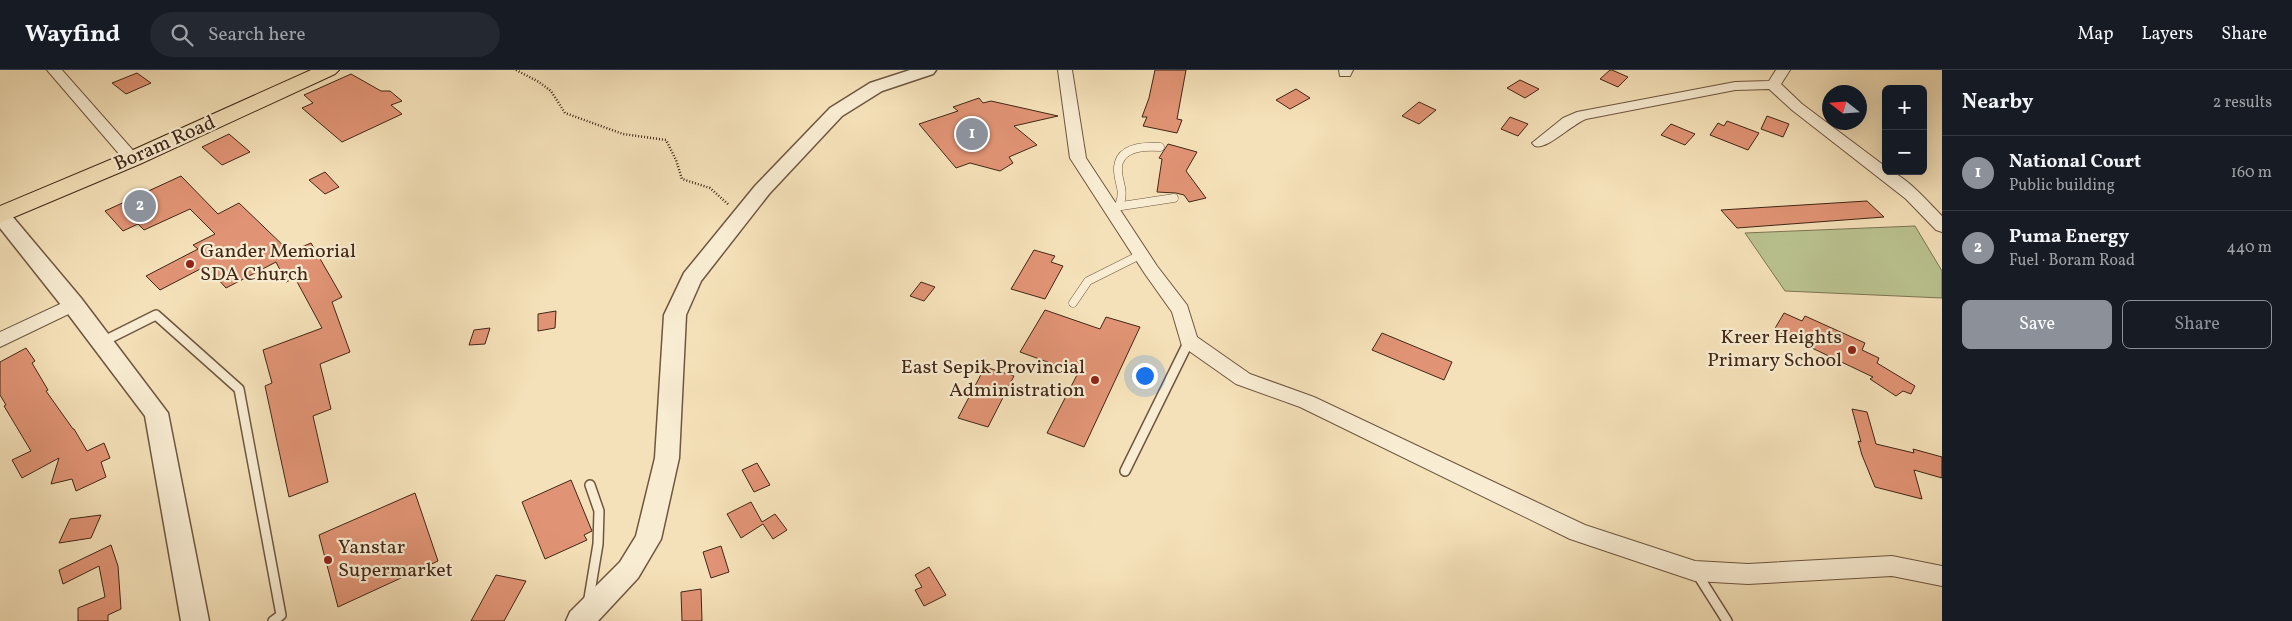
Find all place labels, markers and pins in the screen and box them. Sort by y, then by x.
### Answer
pin: 1 [956,115,988,153]
pin: 2 [124,187,156,225]
place label: Gander Memorial SDA Church [200,238,356,289]
marker: Gander Memorial SDA Church [184,258,196,270]
place label: Kreer Heights Primary School [1707,324,1842,375]
marker: Kreer Heights Primary School [1846,344,1858,356]
place label: East Sepik Provincial Administration [901,354,1085,405]
marker: East Sepik Provincial Administration [1089,374,1101,386]
place label: Yanstar Supermarket [338,534,453,585]
marker: Yanstar Supermarket [322,554,334,566]

